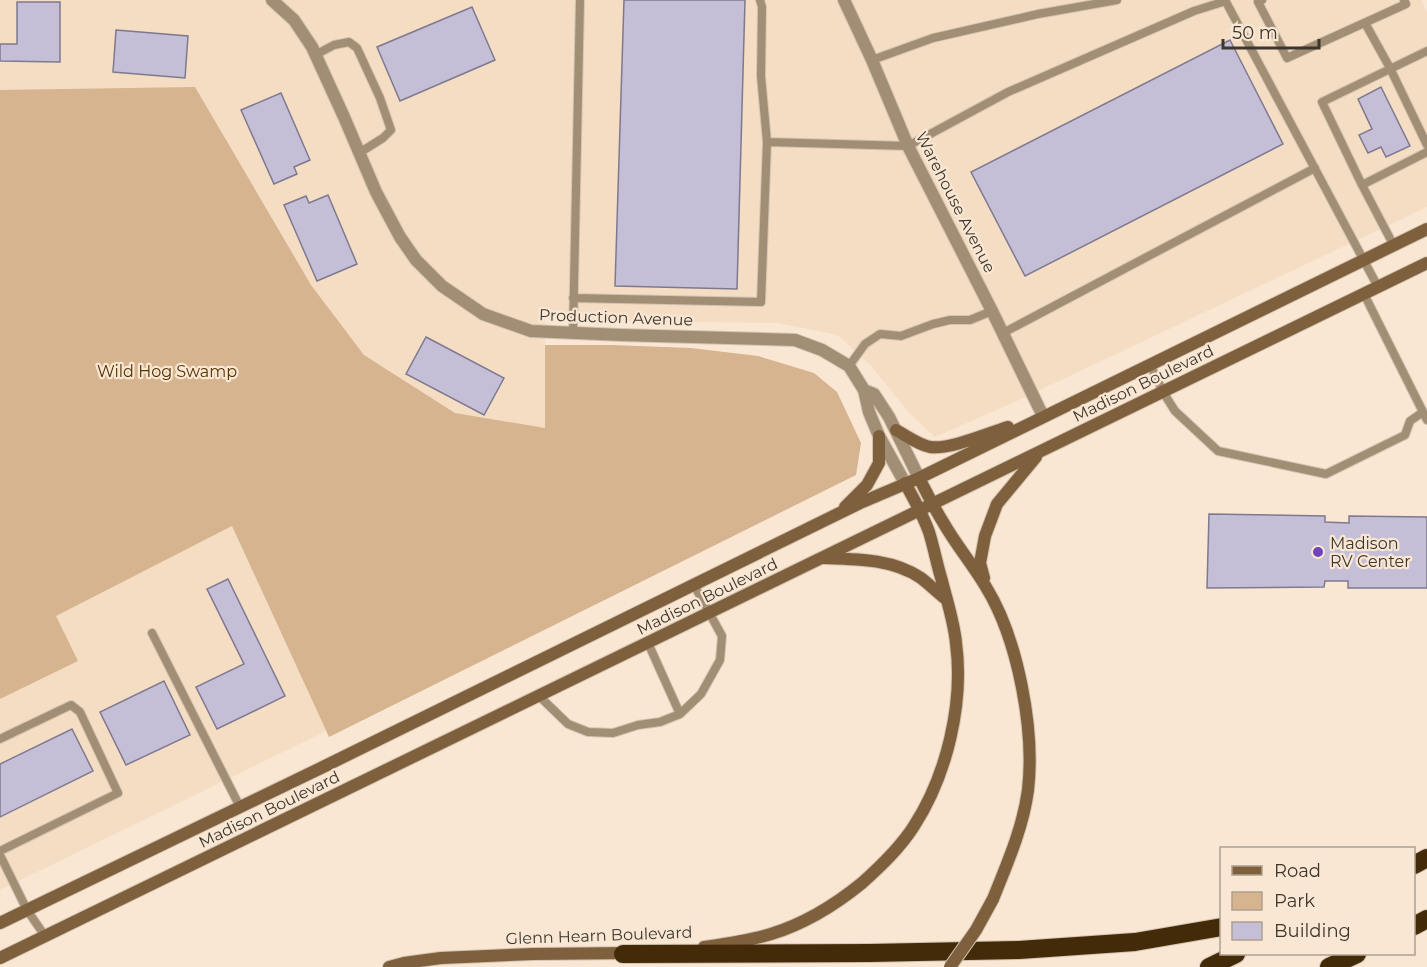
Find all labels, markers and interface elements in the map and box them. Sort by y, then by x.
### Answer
scale bar [1223,12,1319,50]
text: 50 m [1232,22,1278,44]
street label: Warehouse Avenue [912,128,999,276]
street label: Production Avenue [539,305,693,330]
street label: Madison Boulevard [1070,341,1217,426]
park label: Wild Hog Swamp [97,362,237,381]
place label: Madison RV Center [1330,534,1411,571]
marker: Madison RV Center [1311,545,1325,559]
street label: Madison Boulevard [634,554,781,639]
street label: Madison Boulevard [196,767,343,852]
legend [1220,847,1415,955]
text: Road [1274,860,1321,882]
text: Park [1274,890,1315,912]
text: Building [1274,920,1351,942]
street label: Glenn Hearn Boulevard [505,923,693,948]

